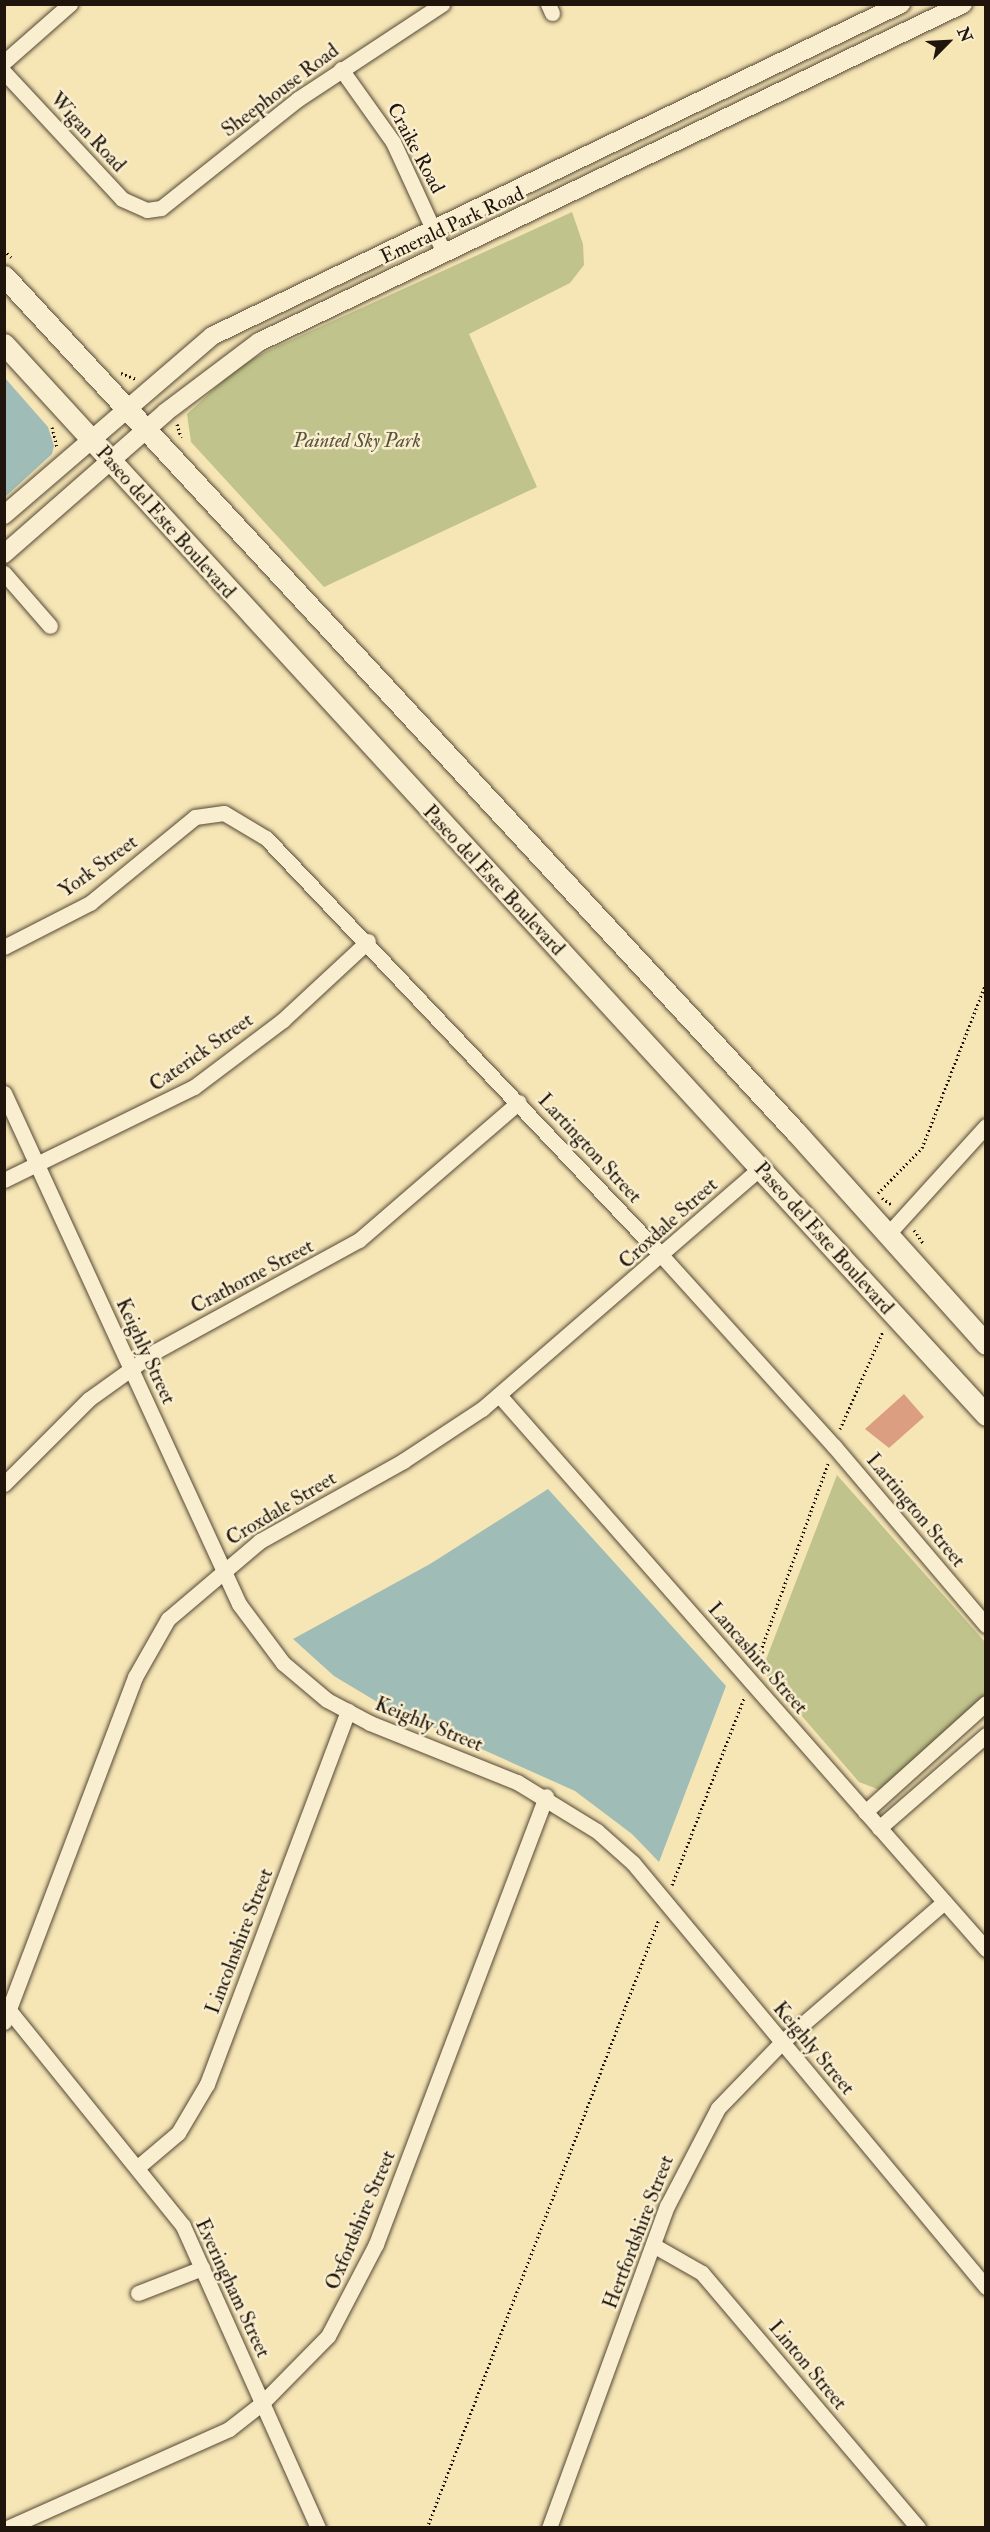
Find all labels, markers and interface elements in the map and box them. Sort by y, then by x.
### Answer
north arrow [918,12,978,72]
text: N [952,24,976,45]
street label: Sheephouse Road [217,38,343,142]
street label: Wigan Road [45,87,131,177]
street label: Craike Road [382,99,450,197]
street label: Emerald Park Road [377,181,527,269]
park label: Painted Sky Park [293,428,421,452]
street label: Paseo del Este Boulevard [91,441,241,603]
street label: Paseo del Este Boulevard [418,800,570,960]
street label: York Street [54,830,142,902]
street label: Caterick Street [145,1008,257,1096]
street label: Lartington Street [533,1088,647,1208]
street label: Paseo del Este Boulevard [749,1157,899,1319]
street label: Croxdale Street [614,1173,722,1273]
street label: Crathorne Street [187,1234,317,1318]
street label: Keighly Street [111,1294,181,1408]
street label: Lartington Street [862,1448,970,1572]
street label: Croxdale Street [222,1466,340,1550]
street label: Lancashire Street [703,1597,813,1719]
street label: Keighly Street [372,1692,486,1756]
street label: Lincolnshire Street [200,1865,278,2017]
street label: Keighly Street [768,1997,860,2099]
street label: Oxfordshire Street [320,2147,400,2293]
street label: Hertfordshire Street [598,2152,678,2312]
street label: Everingham Street [190,2215,276,2361]
street label: Linton Street [764,2316,852,2414]

